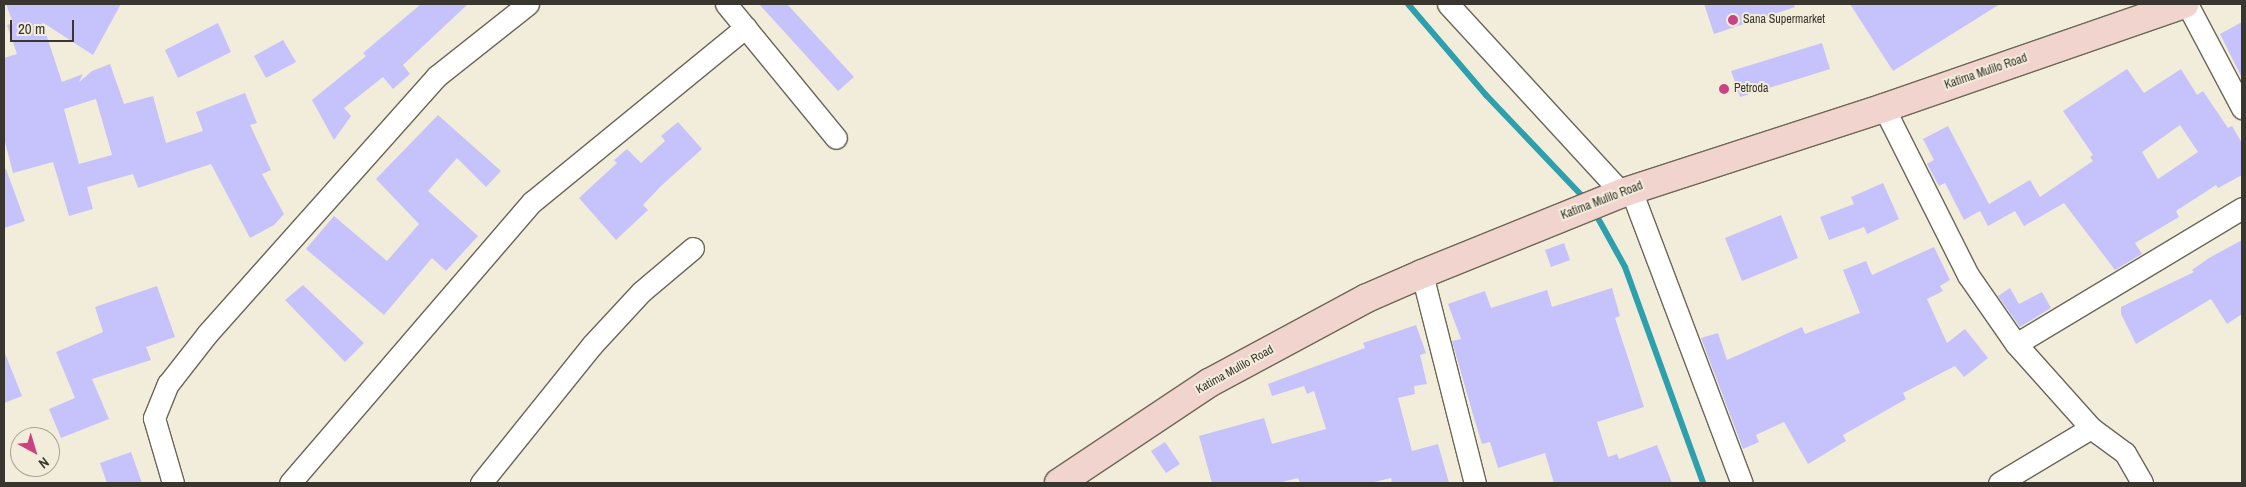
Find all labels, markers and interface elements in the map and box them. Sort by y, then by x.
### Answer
scale bar [12,10,76,42]
place label: Sana Supermarket [1743,13,1825,27]
marker: Sana Supermarket [1727,14,1739,26]
text: 20 m [18,18,45,39]
street label: Katima Mulilo Road [1943,51,2029,93]
place label: Petroda [1734,82,1768,96]
marker: Petroda [1718,83,1730,95]
street label: Katima Mulilo Road [1559,179,1645,223]
street label: Katima Mulilo Road [1194,343,1276,397]
north arrow [10,427,60,477]
text: N [35,453,53,472]

